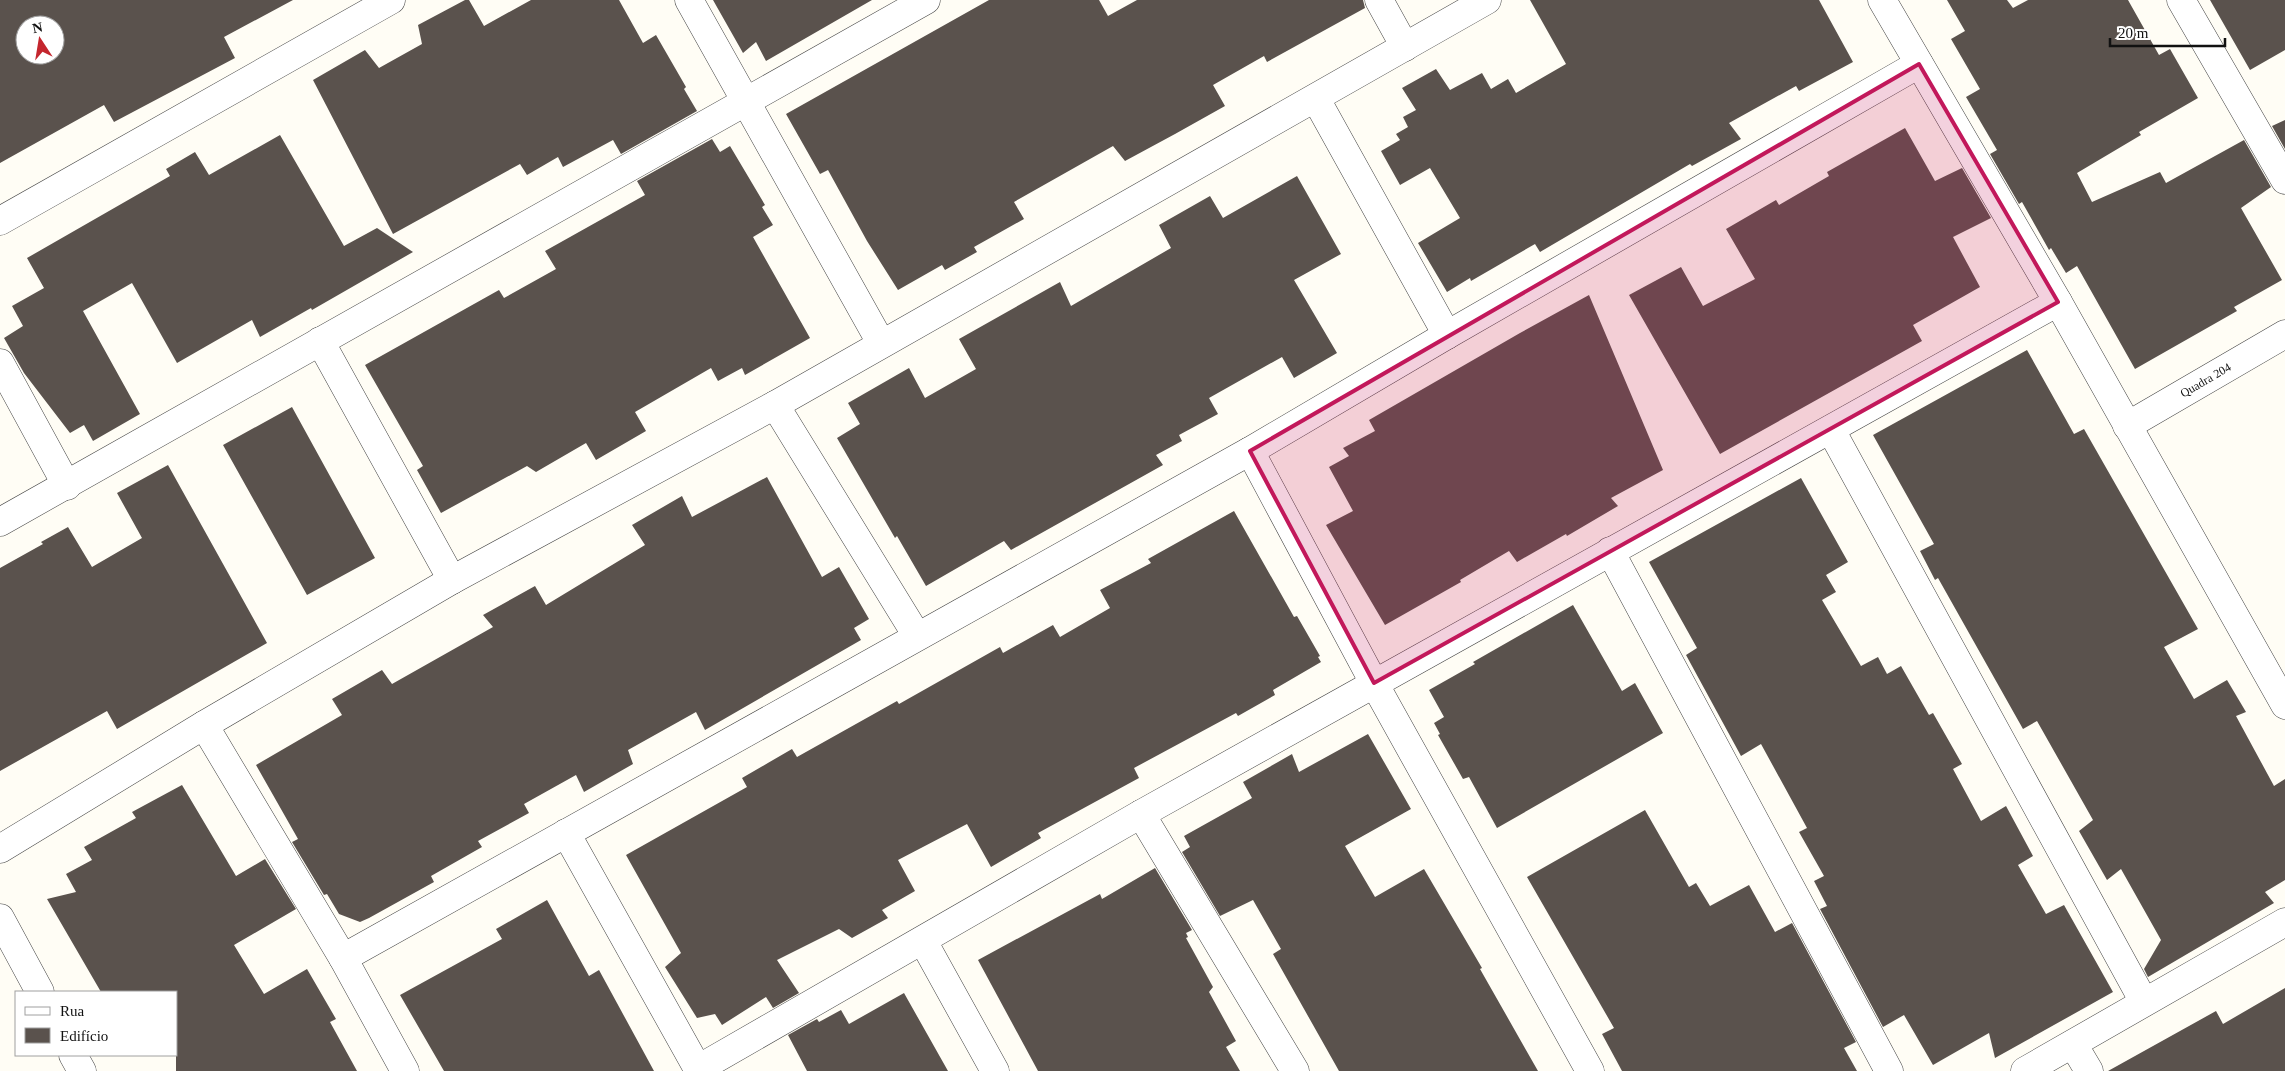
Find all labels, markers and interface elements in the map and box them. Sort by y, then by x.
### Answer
north arrow [15,15,65,65]
scale bar [2110,15,2225,47]
text: N [31,19,44,36]
text: 20 m [2118,25,2149,41]
street label: Quadra 204 [2178,360,2234,400]
legend [15,991,178,1056]
text: Rua [60,1003,85,1019]
text: Edifício [60,1028,108,1044]

